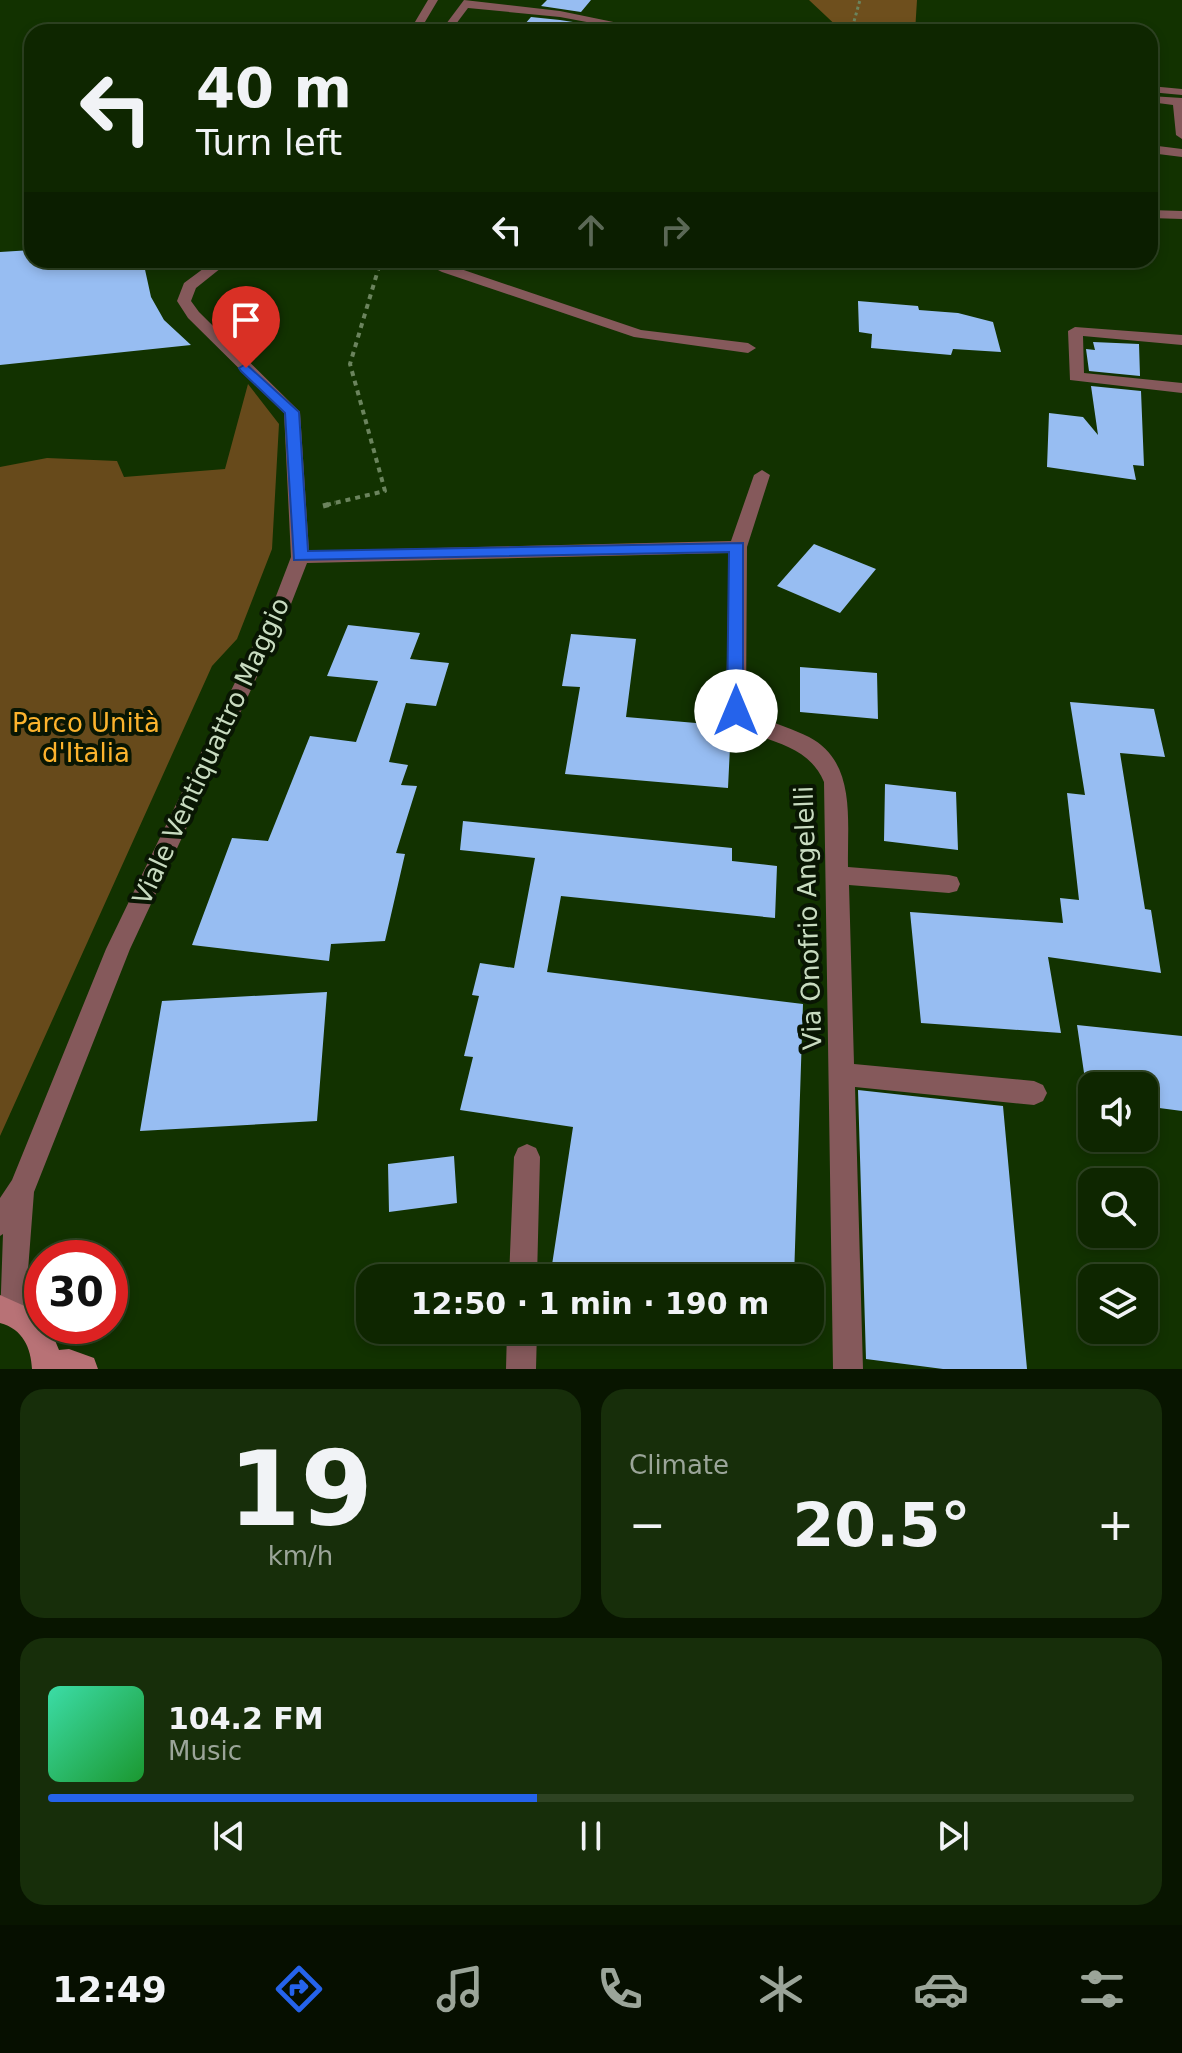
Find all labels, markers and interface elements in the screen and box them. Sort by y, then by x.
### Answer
text: 40 m [196,55,352,120]
icon: left [64,56,168,160]
text: Turn left [196,122,342,163]
icon: left [485,208,529,252]
icon: ahead [569,208,613,252]
icon: right [653,208,697,252]
pin [212,286,280,368]
icon: arrive [224,298,268,342]
street label: Viale Ventiquattro Maggio [126,593,296,909]
position arrow [694,669,778,753]
park label: Parco Unità d'Italia [12,708,160,768]
street label: Via Onofrio Angelelli [788,785,828,1051]
map controls [1078,1072,1158,1344]
button: sound [1078,1072,1158,1152]
button: search [1078,1168,1158,1248]
speed limit sign: 30 [24,1240,128,1344]
button: layers [1078,1264,1158,1344]
text: 12:50 · 1 min · 190 m [411,1286,769,1321]
text: 19 [228,1428,373,1550]
text: Climate [629,1450,729,1480]
text: 20.5° [792,1490,971,1560]
text: − [629,1499,666,1550]
text: + [1097,1499,1134,1550]
text: km/h [268,1541,333,1571]
text: 104.2 FM [168,1701,324,1736]
text: Music [168,1736,242,1766]
icon: previous [207,1814,251,1858]
icon: pause [569,1814,613,1858]
icon: next [931,1814,975,1858]
icon: directions [271,1961,327,2017]
icon: music [432,1961,488,2017]
icon: phone [592,1961,648,2017]
icon: climate [753,1961,809,2017]
icon: car [913,1961,969,2017]
icon: filters [1074,1961,1130,2017]
text: 12:49 [52,1969,167,2010]

